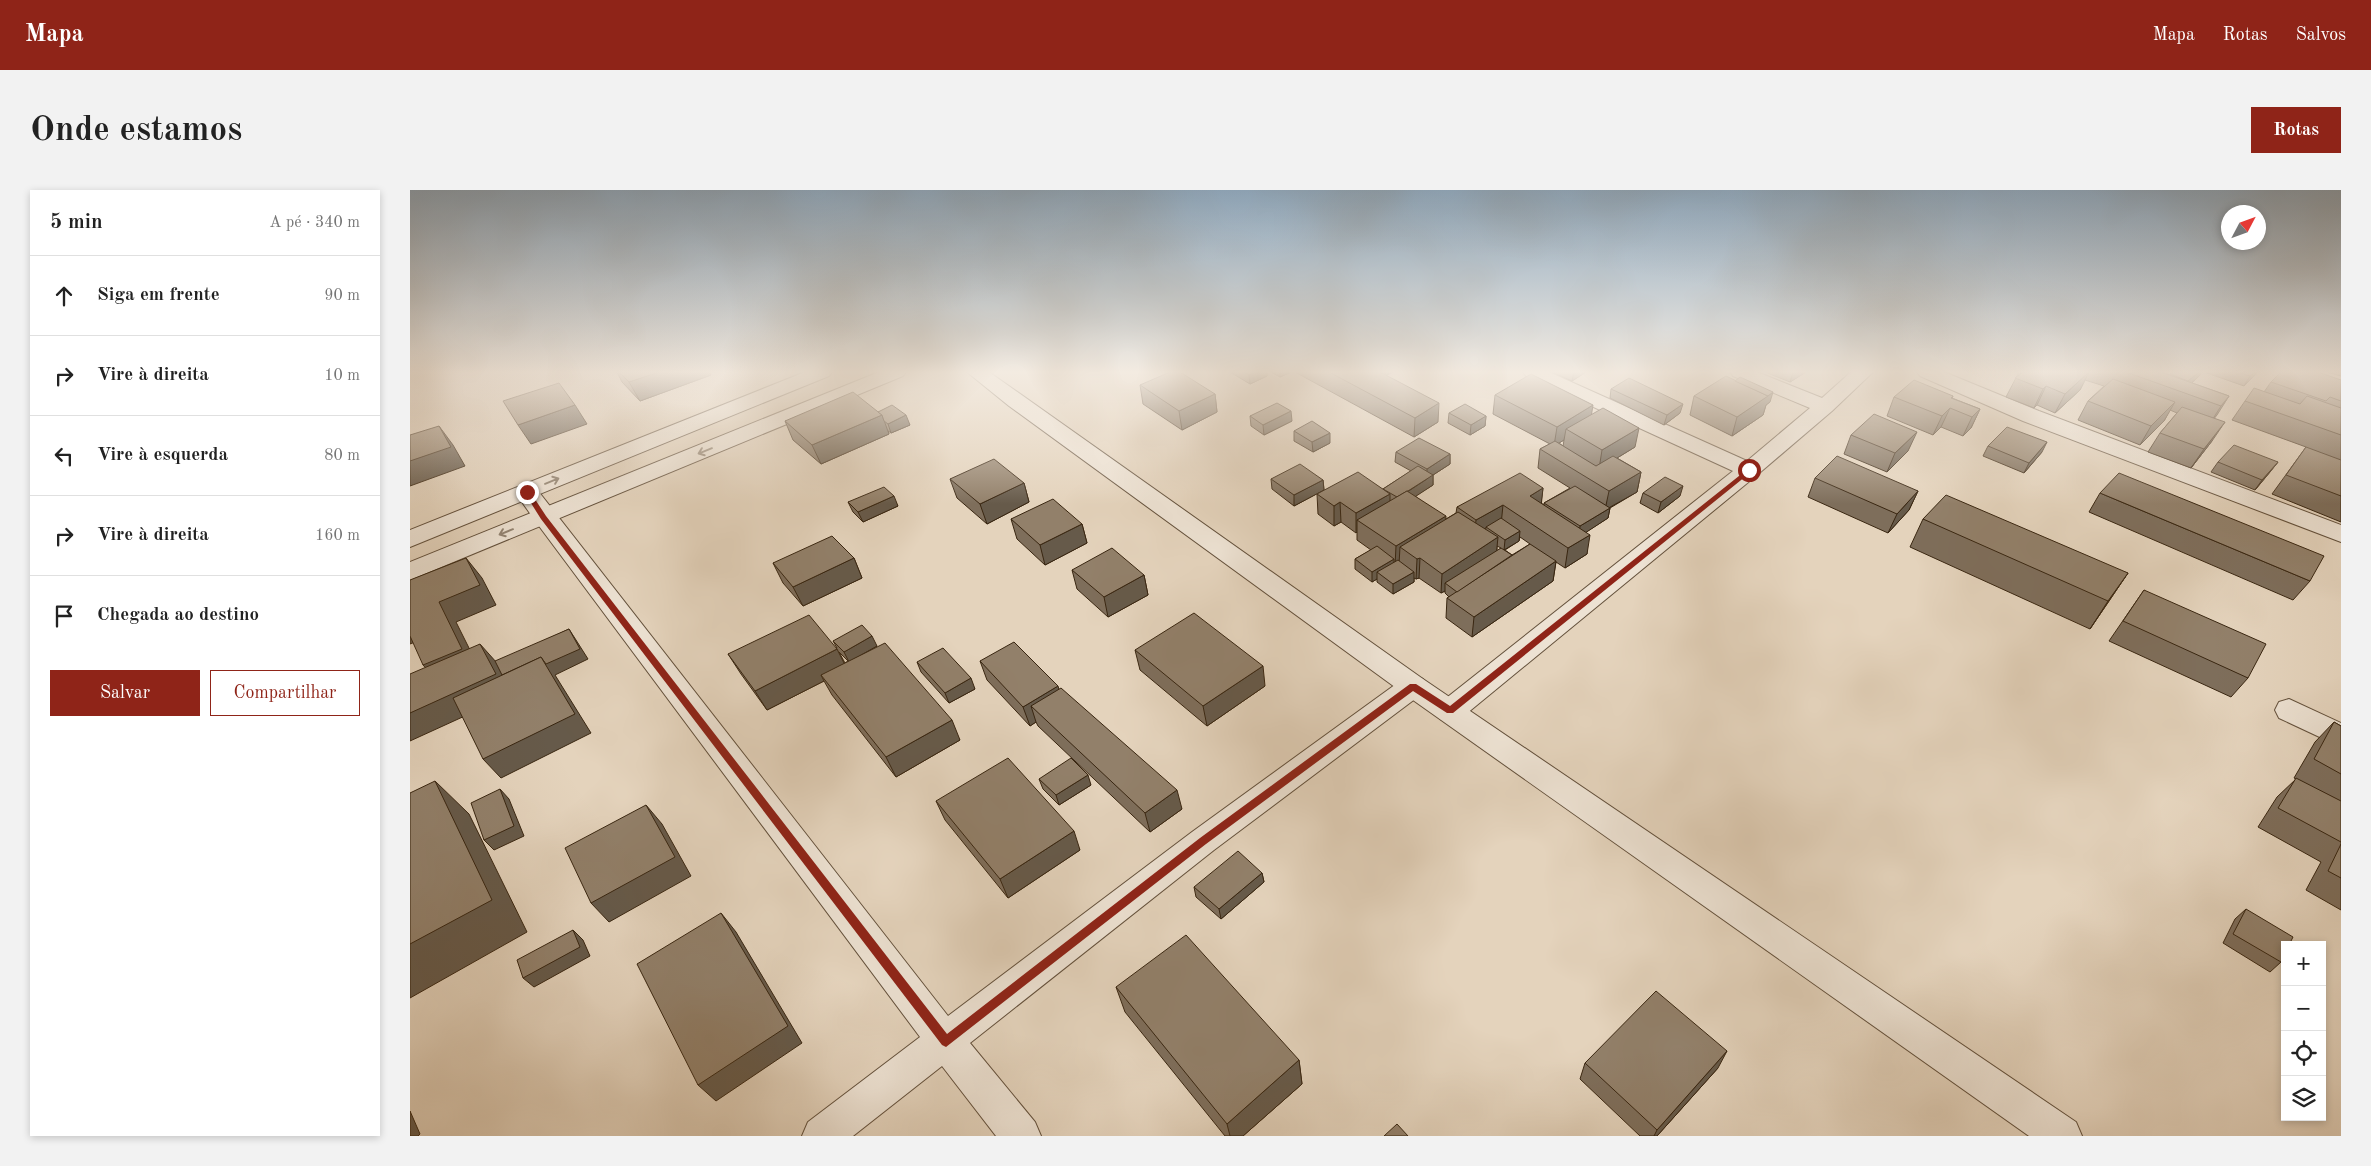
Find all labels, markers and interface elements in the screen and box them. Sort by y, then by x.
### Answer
text: Mapa [25,23,84,47]
text: Mapa [2153,26,2195,44]
text: Rotas [2223,26,2268,44]
text: Salvos [2296,26,2346,44]
button: Rotas [2251,107,2341,153]
text: Onde estamos [30,113,242,148]
north arrow [2221,205,2266,250]
text: 5 min [50,212,103,233]
text: A pé · 340 m [269,215,360,231]
icon: ahead [50,282,78,310]
text: Siga em frente [97,286,220,305]
text: 90 m [324,288,360,304]
icon: right [50,362,78,390]
text: Vire à direita [97,366,209,385]
text: 10 m [324,368,360,384]
icon: left [50,442,78,470]
text: Vire à esquerda [97,446,228,465]
one-way arrow [698,446,713,456]
text: 80 m [324,448,360,464]
route start [1738,459,1761,482]
one-way arrow [545,476,560,485]
route end [516,481,539,504]
icon: right [50,522,78,550]
text: Vire à direita [97,526,209,545]
text: 160 m [315,528,360,544]
one-way arrow [499,528,514,538]
icon: arrive [50,602,78,630]
text: Chegada ao destino [97,606,259,625]
button: Salvar [50,670,200,716]
button: Compartilhar [210,670,360,716]
map controls [2281,941,2326,1121]
button: + [2281,941,2326,986]
button: − [2281,986,2326,1031]
button: locate [2281,1031,2326,1076]
button: layers [2281,1076,2326,1121]

